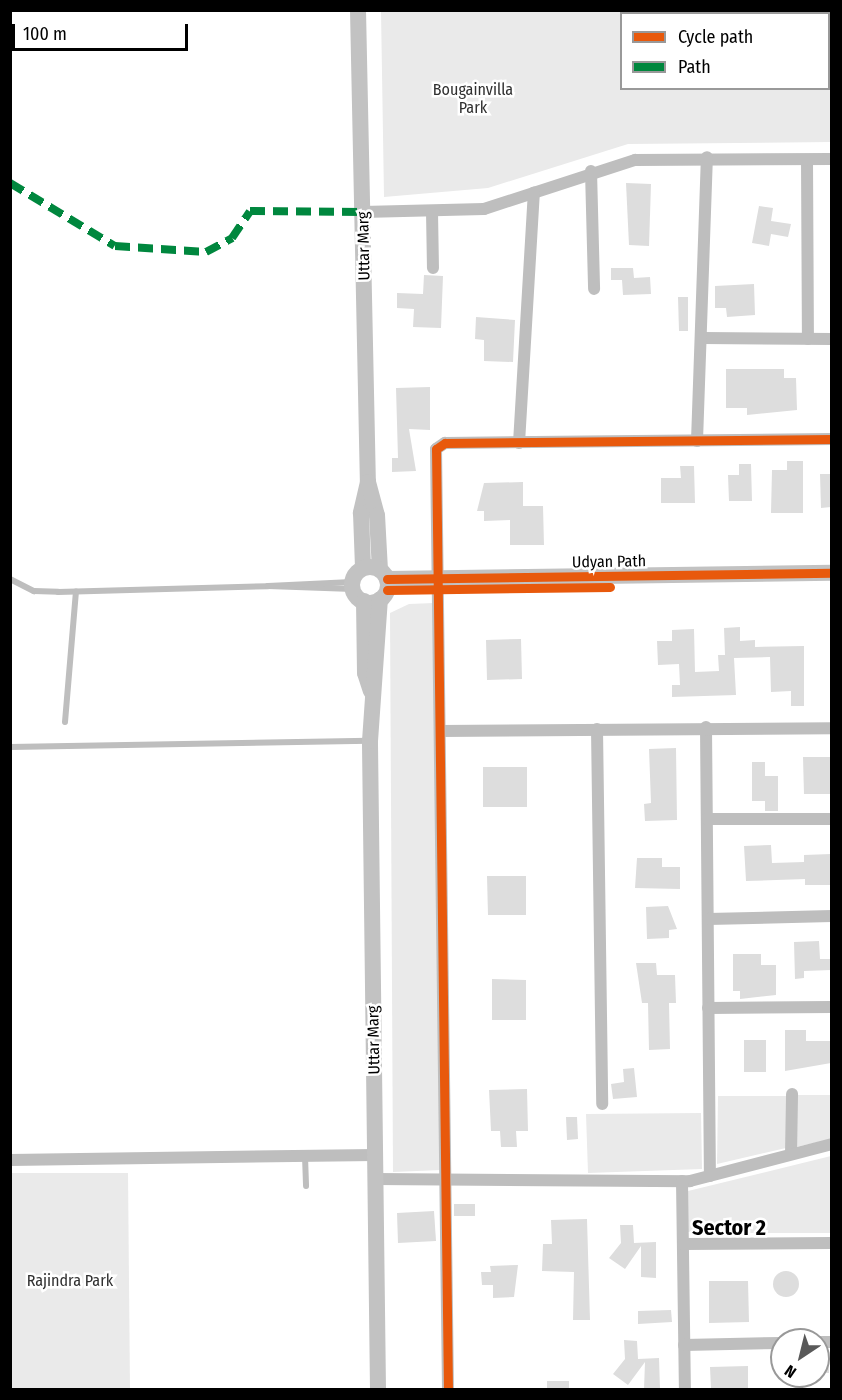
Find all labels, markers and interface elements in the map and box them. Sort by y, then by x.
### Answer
scale bar [15,12,190,50]
legend [620,12,830,90]
text: 100 m [23,23,67,45]
text: Cycle path [678,26,753,48]
text: Path [678,56,711,78]
park label: Bougainvilla Park [433,80,513,118]
street label: Uttar Marg [354,211,374,281]
street label: Udyan Path [572,552,646,572]
street label: Uttar Marg [364,1005,384,1075]
district label: Sector 2 [692,1215,766,1241]
park label: Rajindra Park [27,1271,113,1291]
north arrow [770,1328,830,1388]
text: N [781,1361,800,1382]

